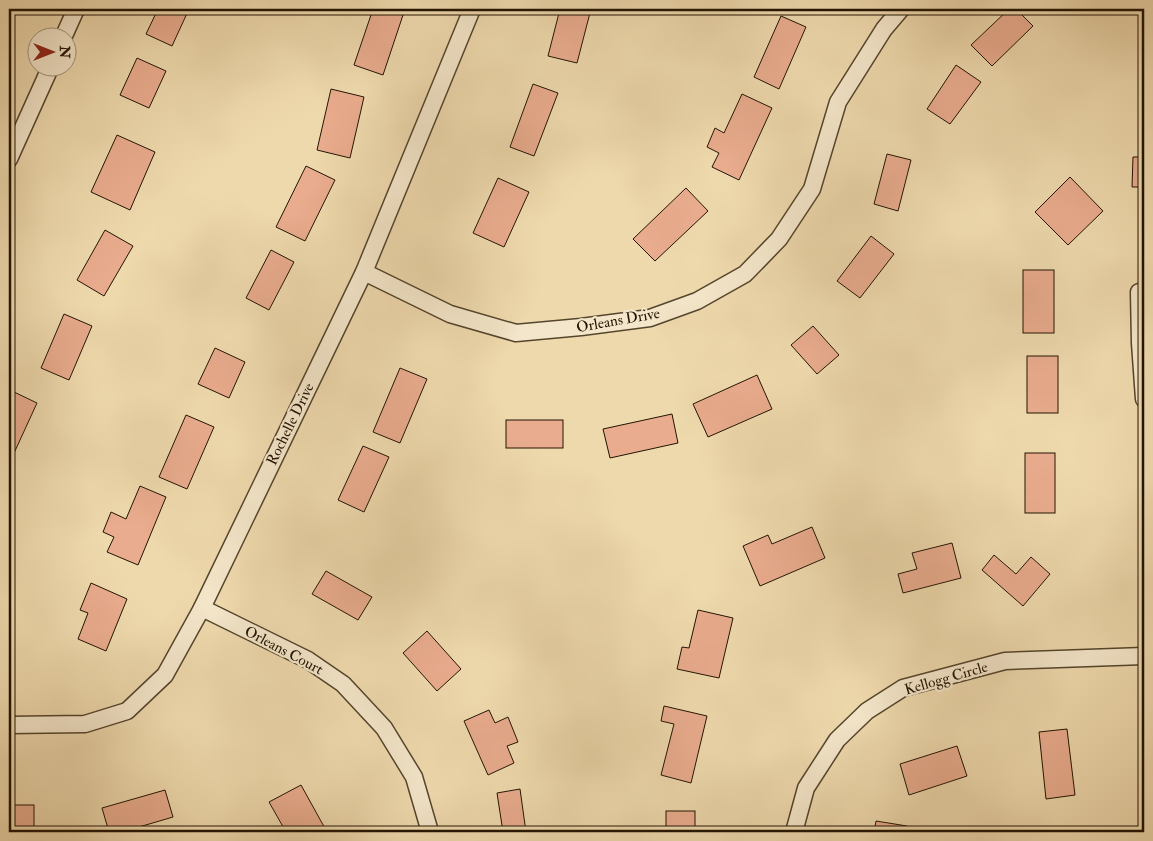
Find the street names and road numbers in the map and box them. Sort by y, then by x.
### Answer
street label: Orleans Drive [575,304,661,337]
street label: Rochelle Drive [262,380,319,469]
street label: Orleans Court [241,622,326,679]
street label: Kellogg Circle [902,658,990,699]

